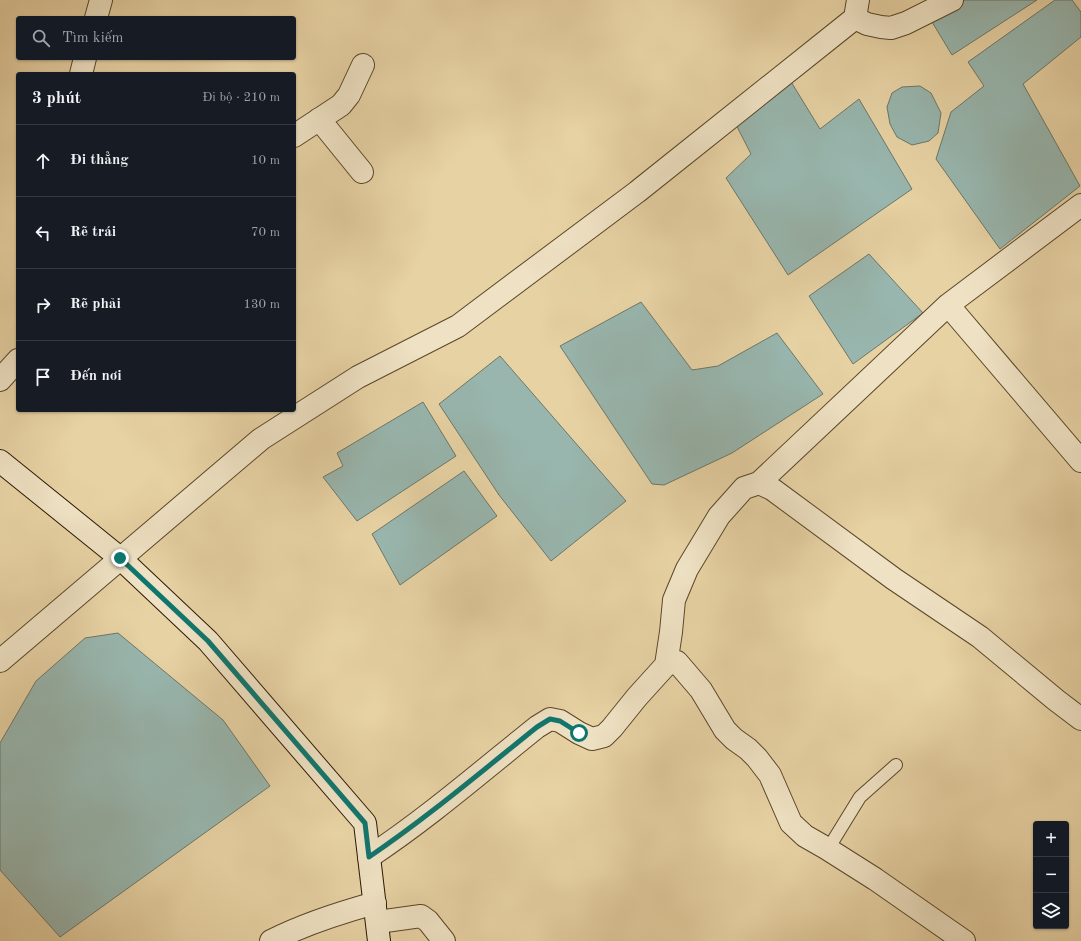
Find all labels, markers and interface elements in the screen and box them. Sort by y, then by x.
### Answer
search box [16,16,296,60]
icon: search [30,27,52,49]
text: Tìm kiếm [62,31,124,46]
text: 3 phút [32,90,81,107]
text: Đi bộ · 210 m [202,91,280,104]
icon: ahead [32,150,54,172]
text: Đi thẳng [70,153,129,168]
text: 10 m [251,154,280,167]
icon: left [32,222,54,244]
text: Rẽ trái [70,225,116,240]
text: 70 m [251,226,280,239]
icon: right [32,294,54,316]
text: Rẽ phải [70,297,121,312]
text: 130 m [243,298,280,311]
icon: arrive [32,366,54,388]
text: Đến nơi [70,369,122,384]
route end [111,549,129,567]
route start [570,724,588,742]
map controls [1033,821,1069,929]
button: + [1033,821,1069,857]
button: − [1033,857,1069,893]
button: layers [1033,893,1069,929]

